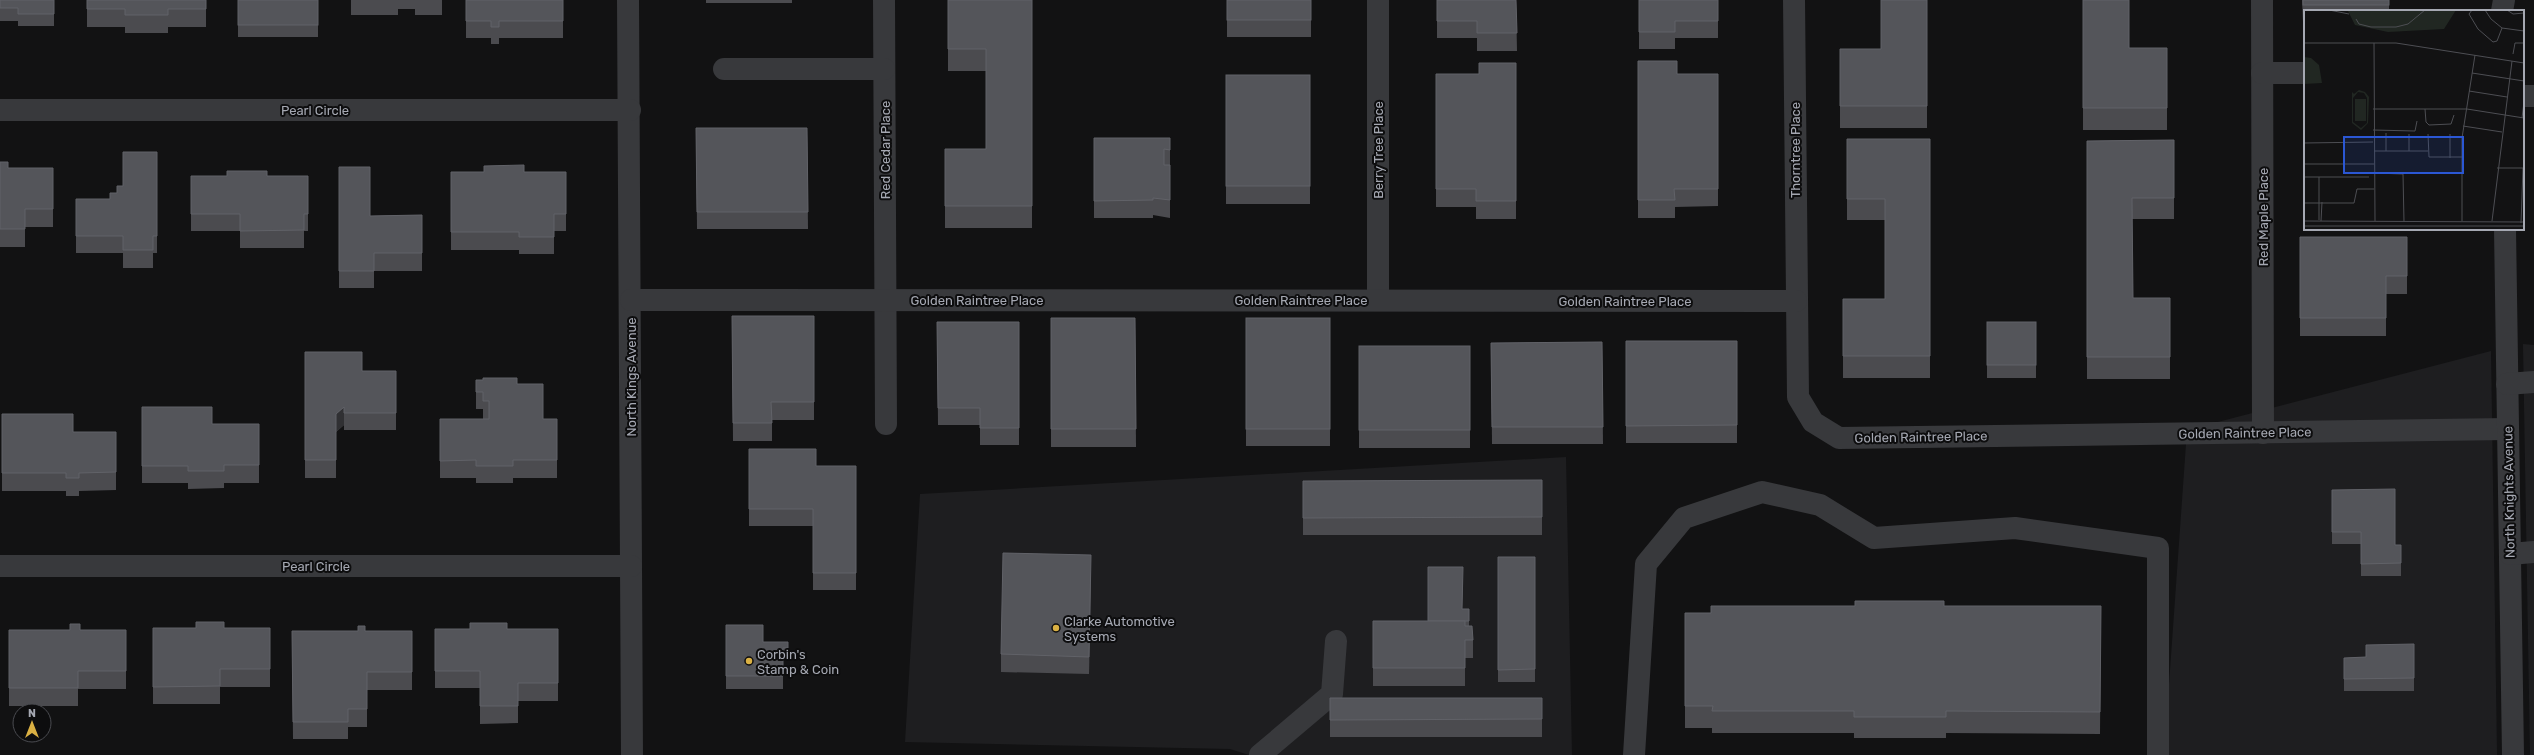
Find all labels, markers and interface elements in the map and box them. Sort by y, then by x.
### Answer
inset map [2304,10,2524,230]
street label: Red Cedar Place [878,101,893,199]
street label: Berry Tree Place [1371,101,1386,199]
street label: Thorntree Place [1788,102,1803,198]
street label: Pearl Circle [281,103,349,118]
street label: Red Maple Place [2256,168,2271,266]
street label: Golden Raintree Place [911,293,1043,308]
street label: Golden Raintree Place [1235,293,1367,308]
street label: Golden Raintree Place [1559,294,1691,309]
street label: North Kings Avenue [624,317,640,437]
street label: Golden Raintree Place [2178,424,2312,442]
street label: North Knights Avenue [2500,426,2519,558]
street label: Golden Raintree Place [1854,428,1988,446]
street label: Pearl Circle [282,559,350,574]
place label: Clarke Automotive Systems [1064,614,1175,644]
marker: Clarke Automotive Systems [1051,623,1061,633]
place label: Corbin's Stamp & Coin [757,647,839,677]
marker: Corbin's Stamp & Coin [744,656,754,666]
north arrow [12,703,52,743]
text: N [28,707,36,720]

